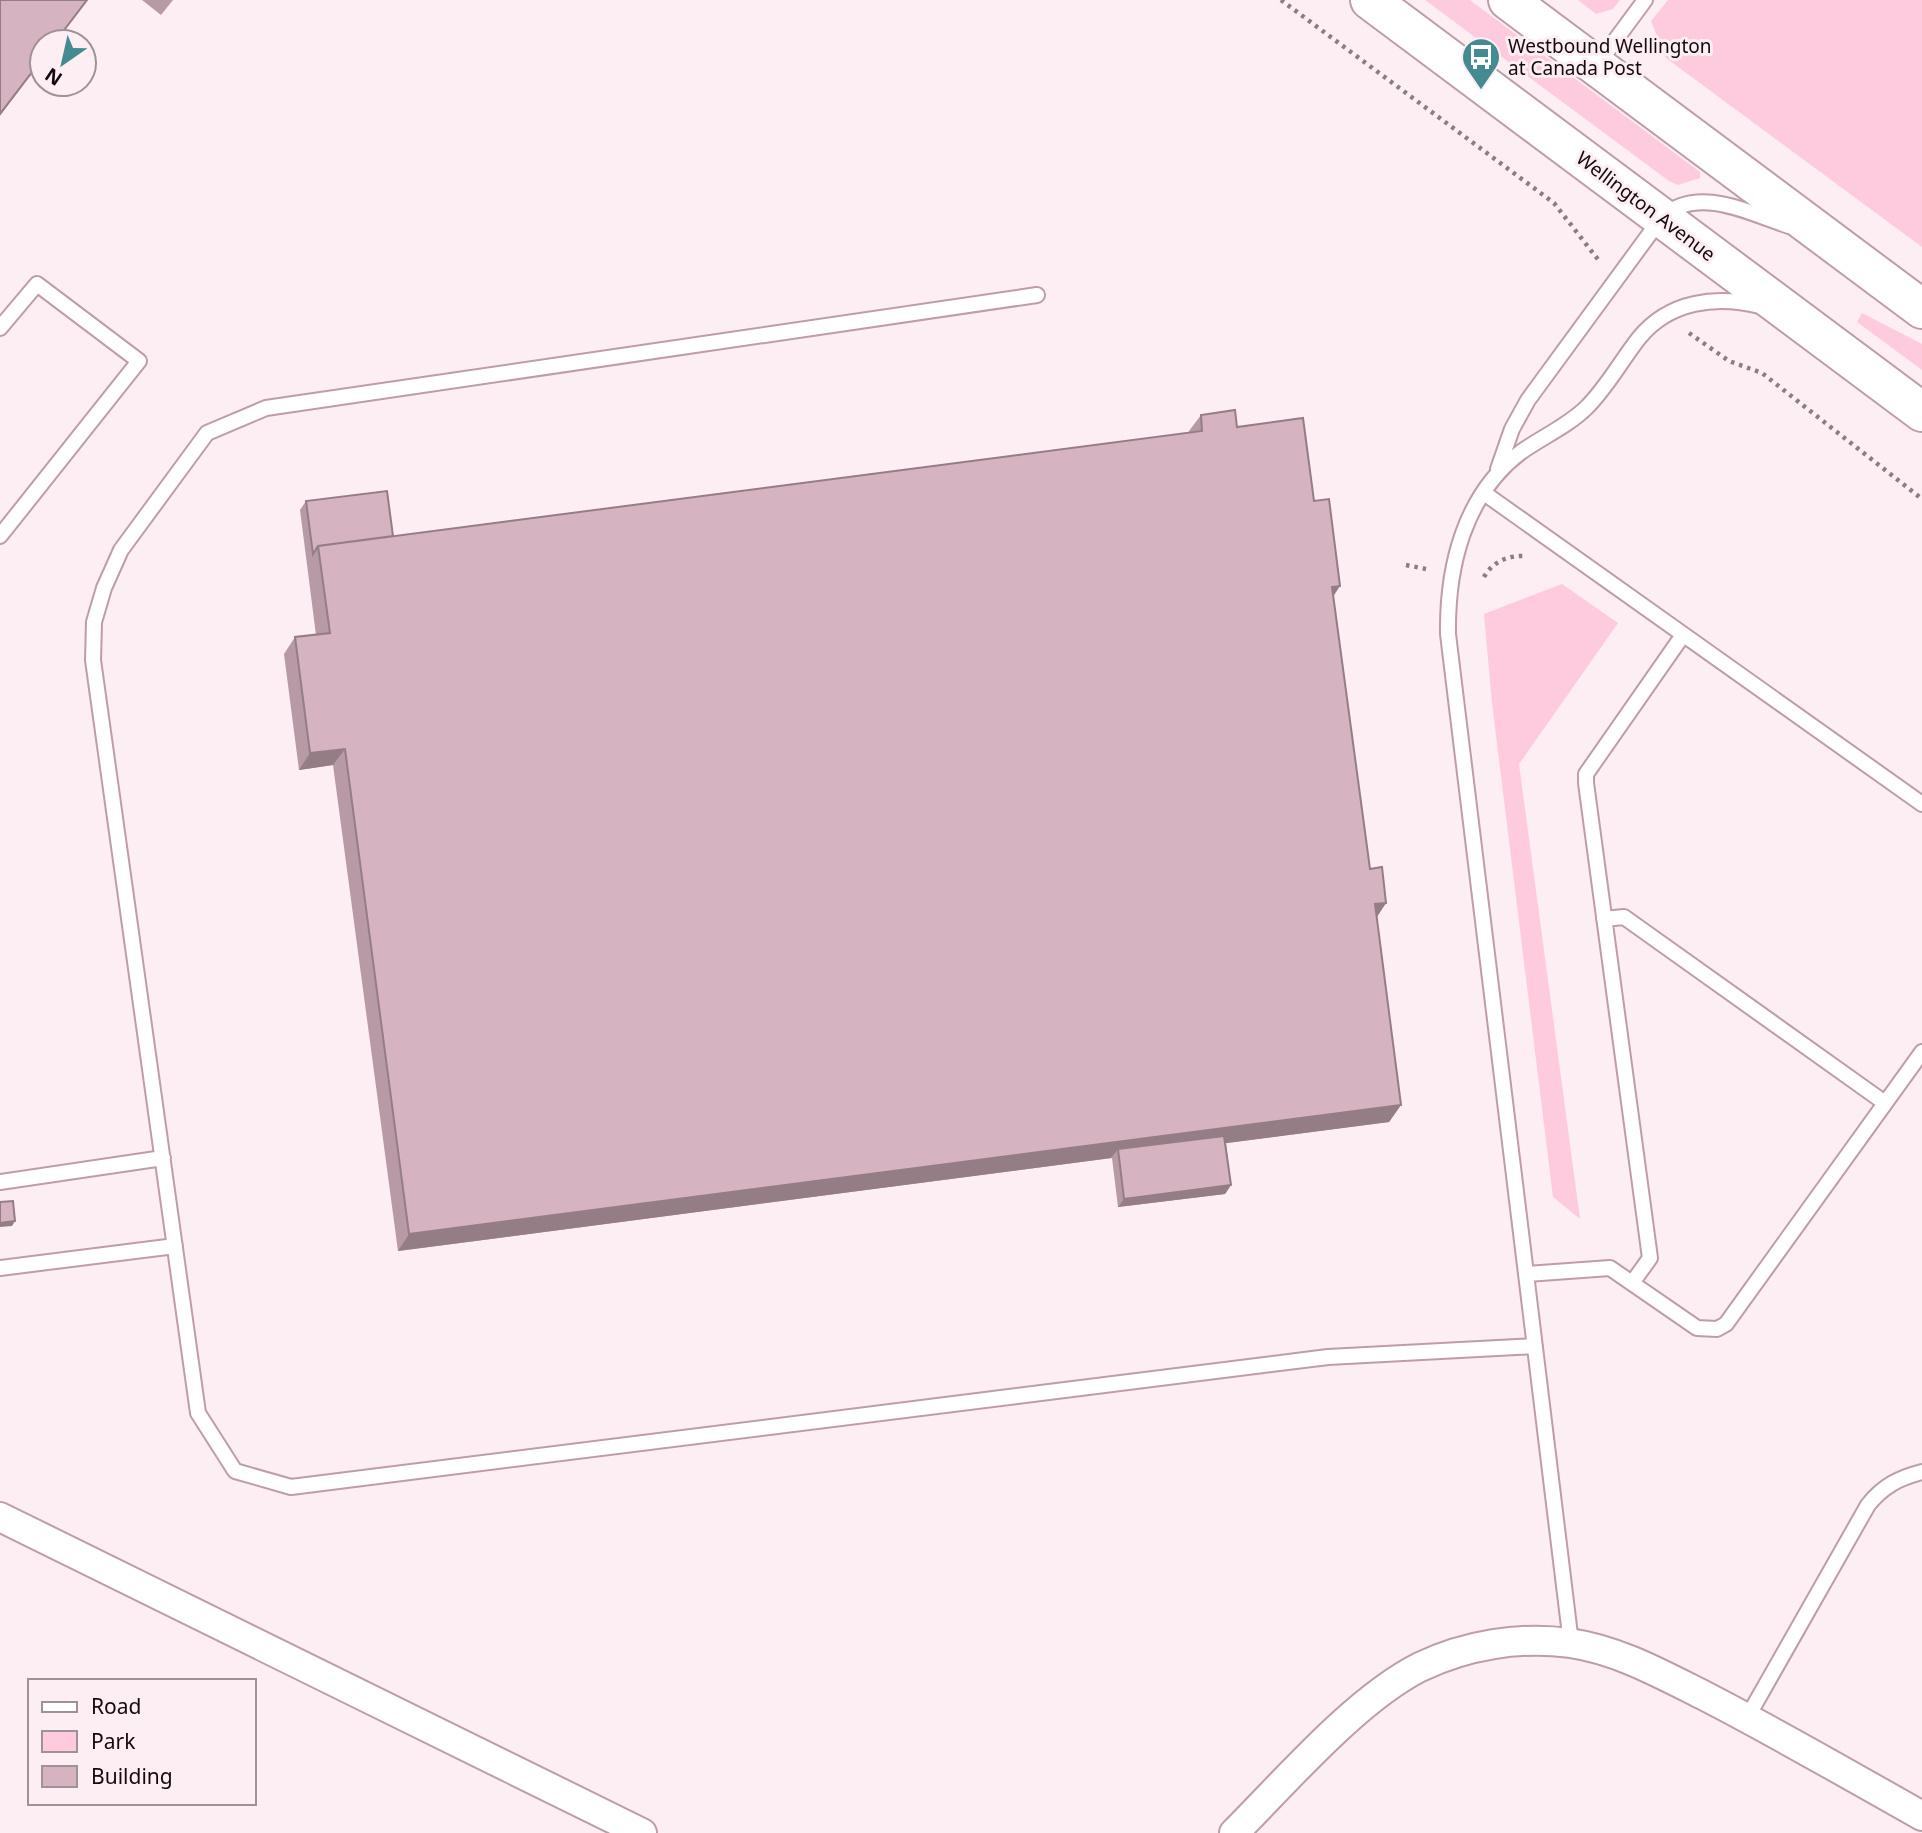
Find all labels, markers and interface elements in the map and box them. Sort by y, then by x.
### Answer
north arrow [28,28,98,98]
place label: Westbound Wellington at Canada Post [1508,33,1712,81]
bus stop icon: Westbound Wellington at Canada Post [1460,36,1502,91]
text: N [40,62,67,92]
street label: Wellington Avenue [1571,145,1721,267]
legend [28,1679,256,1805]
text: Road [91,1692,141,1720]
text: Park [91,1727,136,1755]
text: Building [91,1762,173,1790]

